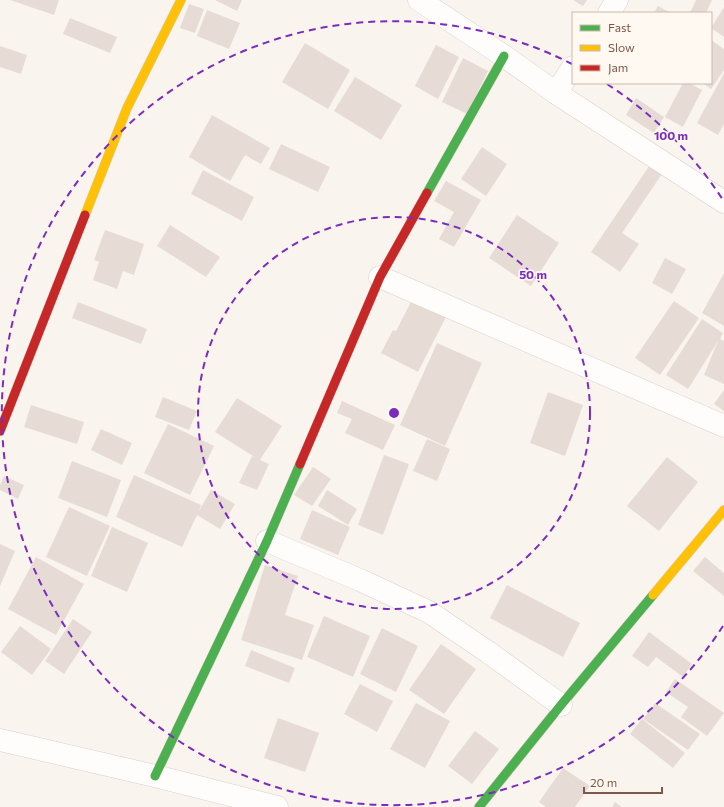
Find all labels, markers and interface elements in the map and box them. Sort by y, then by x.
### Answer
legend [572,12,712,84]
text: Fast [608,20,631,34]
text: Slow [608,40,635,54]
text: Jam [608,60,628,75]
text: 100 m [654,128,688,142]
text: 50 m [519,267,547,281]
centre of rings [387,406,401,420]
scale bar [584,769,662,795]
text: 20 m [590,775,617,789]

